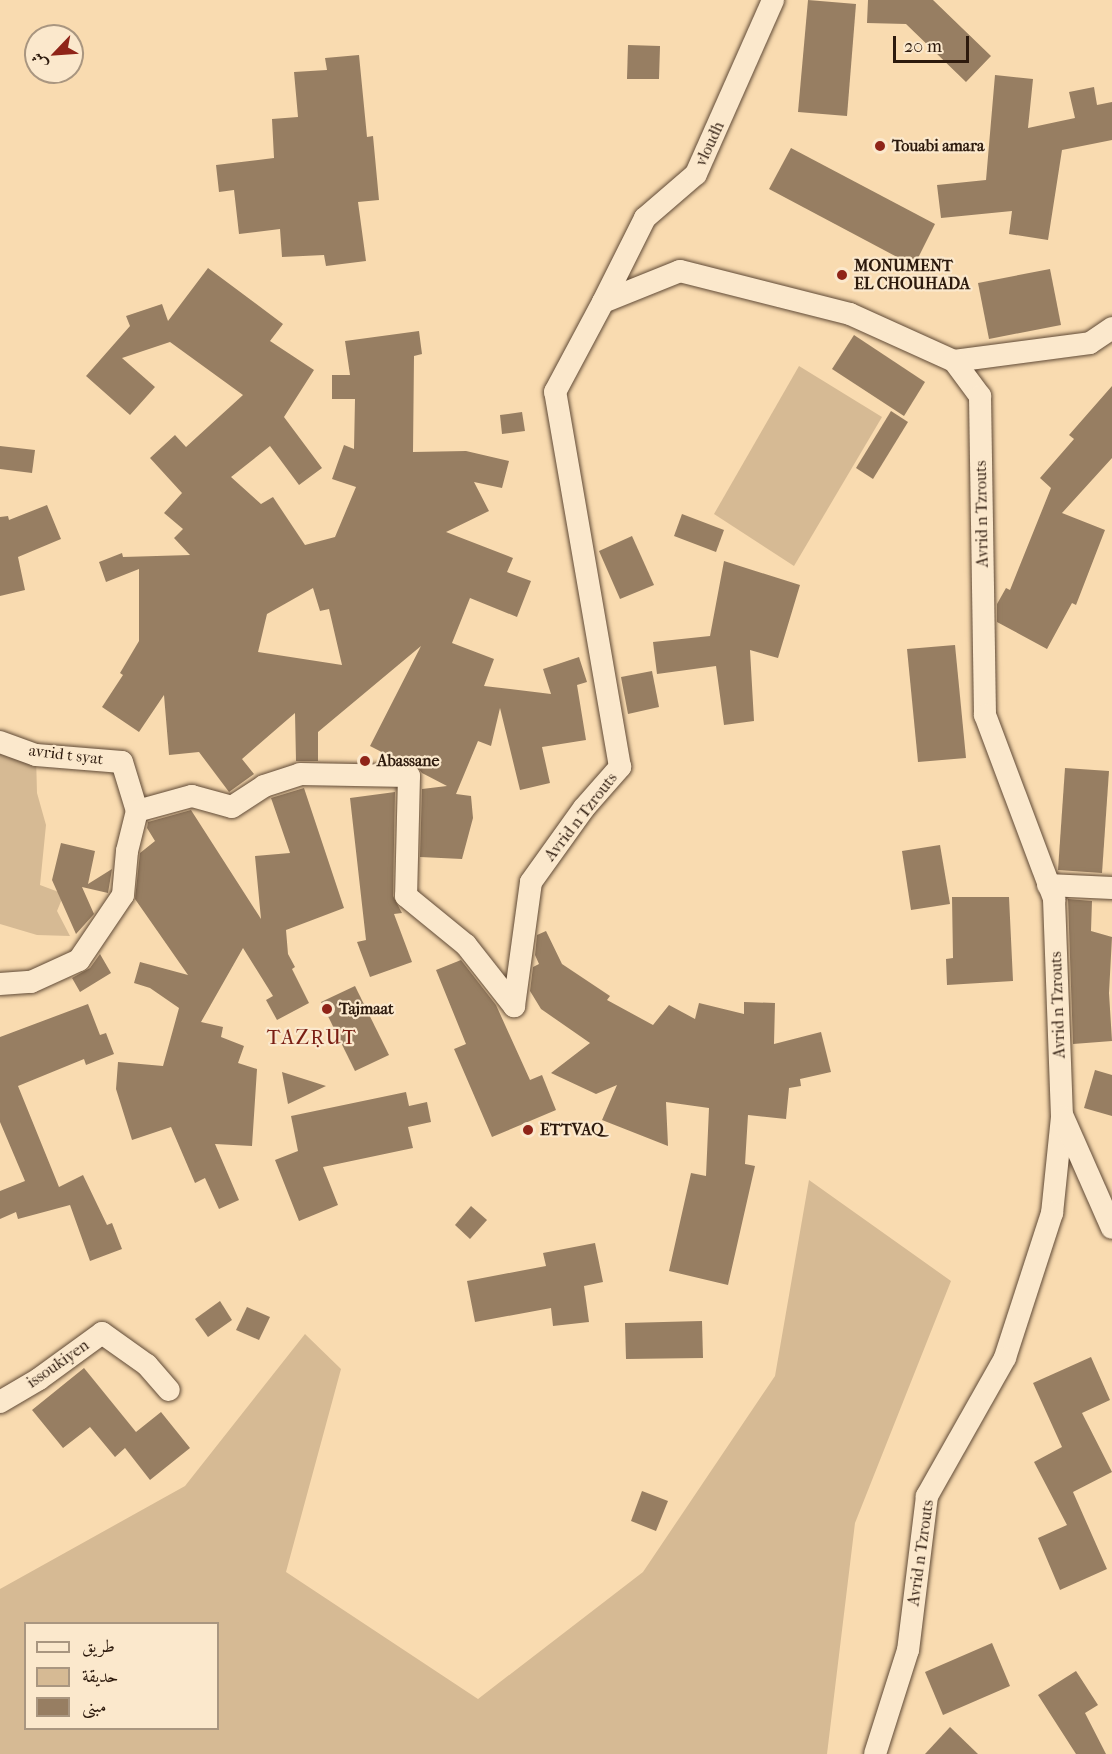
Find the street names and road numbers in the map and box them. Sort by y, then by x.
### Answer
street label: vloudh [691,119,729,169]
street label: Avrid n Tzrouts [971,460,993,568]
street label: avrid t syat [28,741,104,769]
street label: Avrid n Tzrouts [541,769,621,865]
street label: Avrid n Tzrouts [1047,951,1069,1059]
street label: issoukiyen [23,1336,93,1392]
street label: Avrid n Tzrouts [904,1499,938,1607]

